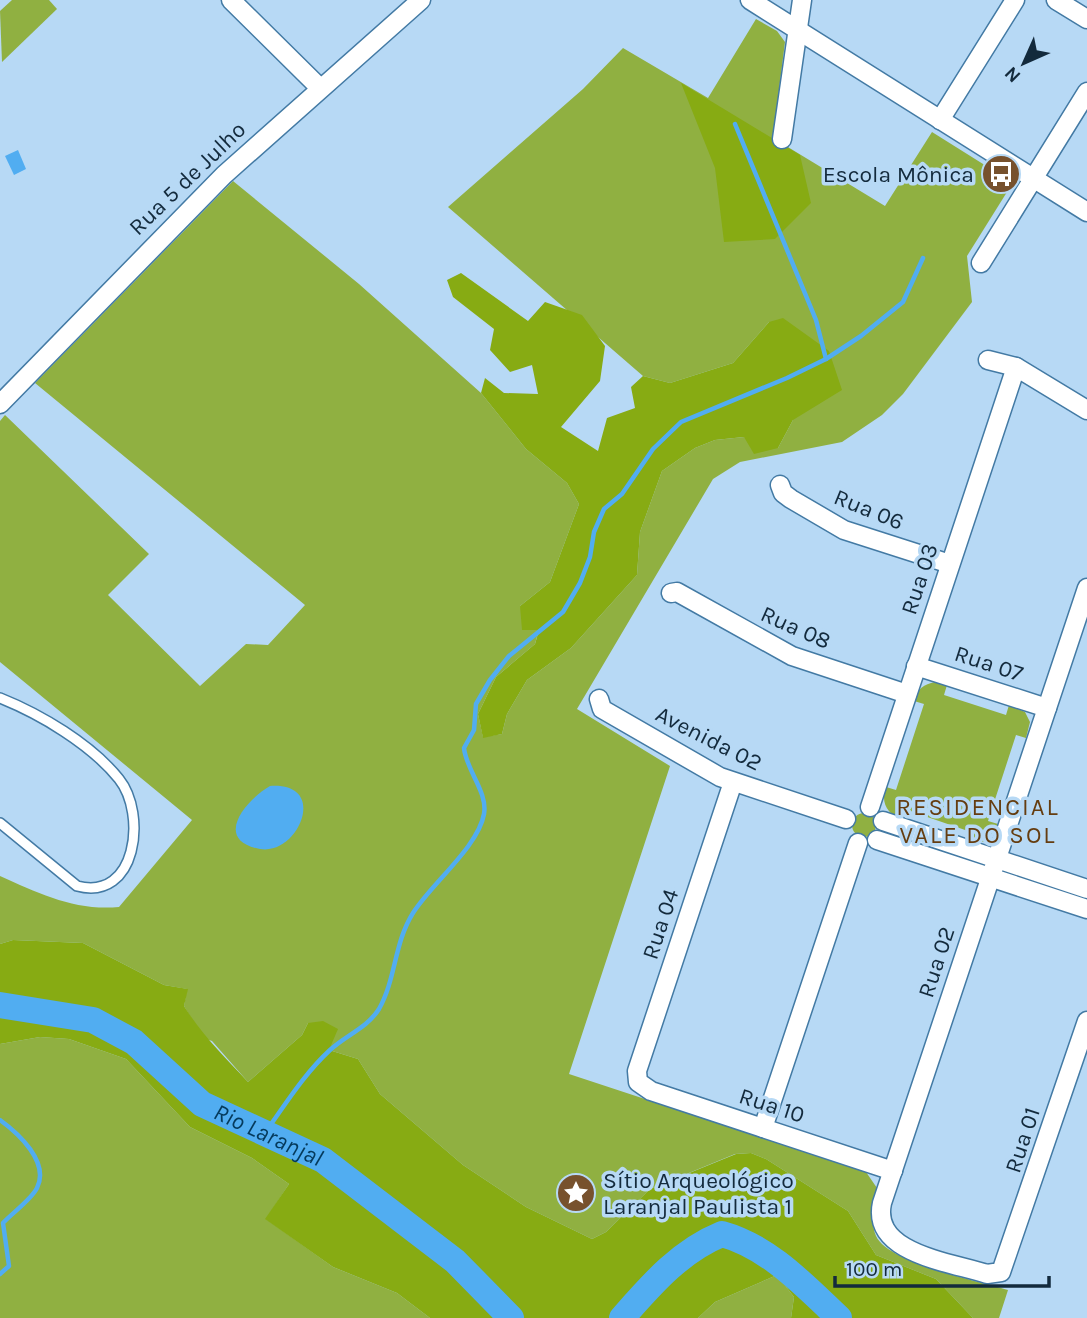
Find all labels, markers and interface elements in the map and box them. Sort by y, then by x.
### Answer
north arrow [989,28,1059,98]
text: N [1000,62,1025,87]
street label: Rua 5 de Julho [123,116,251,241]
bus stop icon: Escola Mônica [980,153,1022,195]
place label: Escola Mônica [823,161,974,188]
street label: Rua 06 [830,483,908,536]
street label: Rua 03 [895,540,944,618]
street label: Rua 08 [757,600,835,655]
street label: Rua 07 [951,640,1027,687]
street label: Avenida 02 [651,700,766,777]
district label: RESIDENCIAL VALE DO SOL [896,793,1060,849]
street label: Rua 04 [636,885,685,963]
street label: Rua 02 [912,923,961,1001]
street label: Rua 10 [736,1082,808,1129]
water label: Rio Laranjal [209,1097,328,1172]
street label: Rua 01 [999,1104,1046,1176]
place label: Sítio Arqueológico Laranjal Paulista 1 [603,1167,794,1220]
place icon: Sítio Arqueológico Laranjal Paulista 1 [555,1172,597,1214]
scale bar [835,1244,1048,1288]
text: 100 m [846,1257,903,1281]

